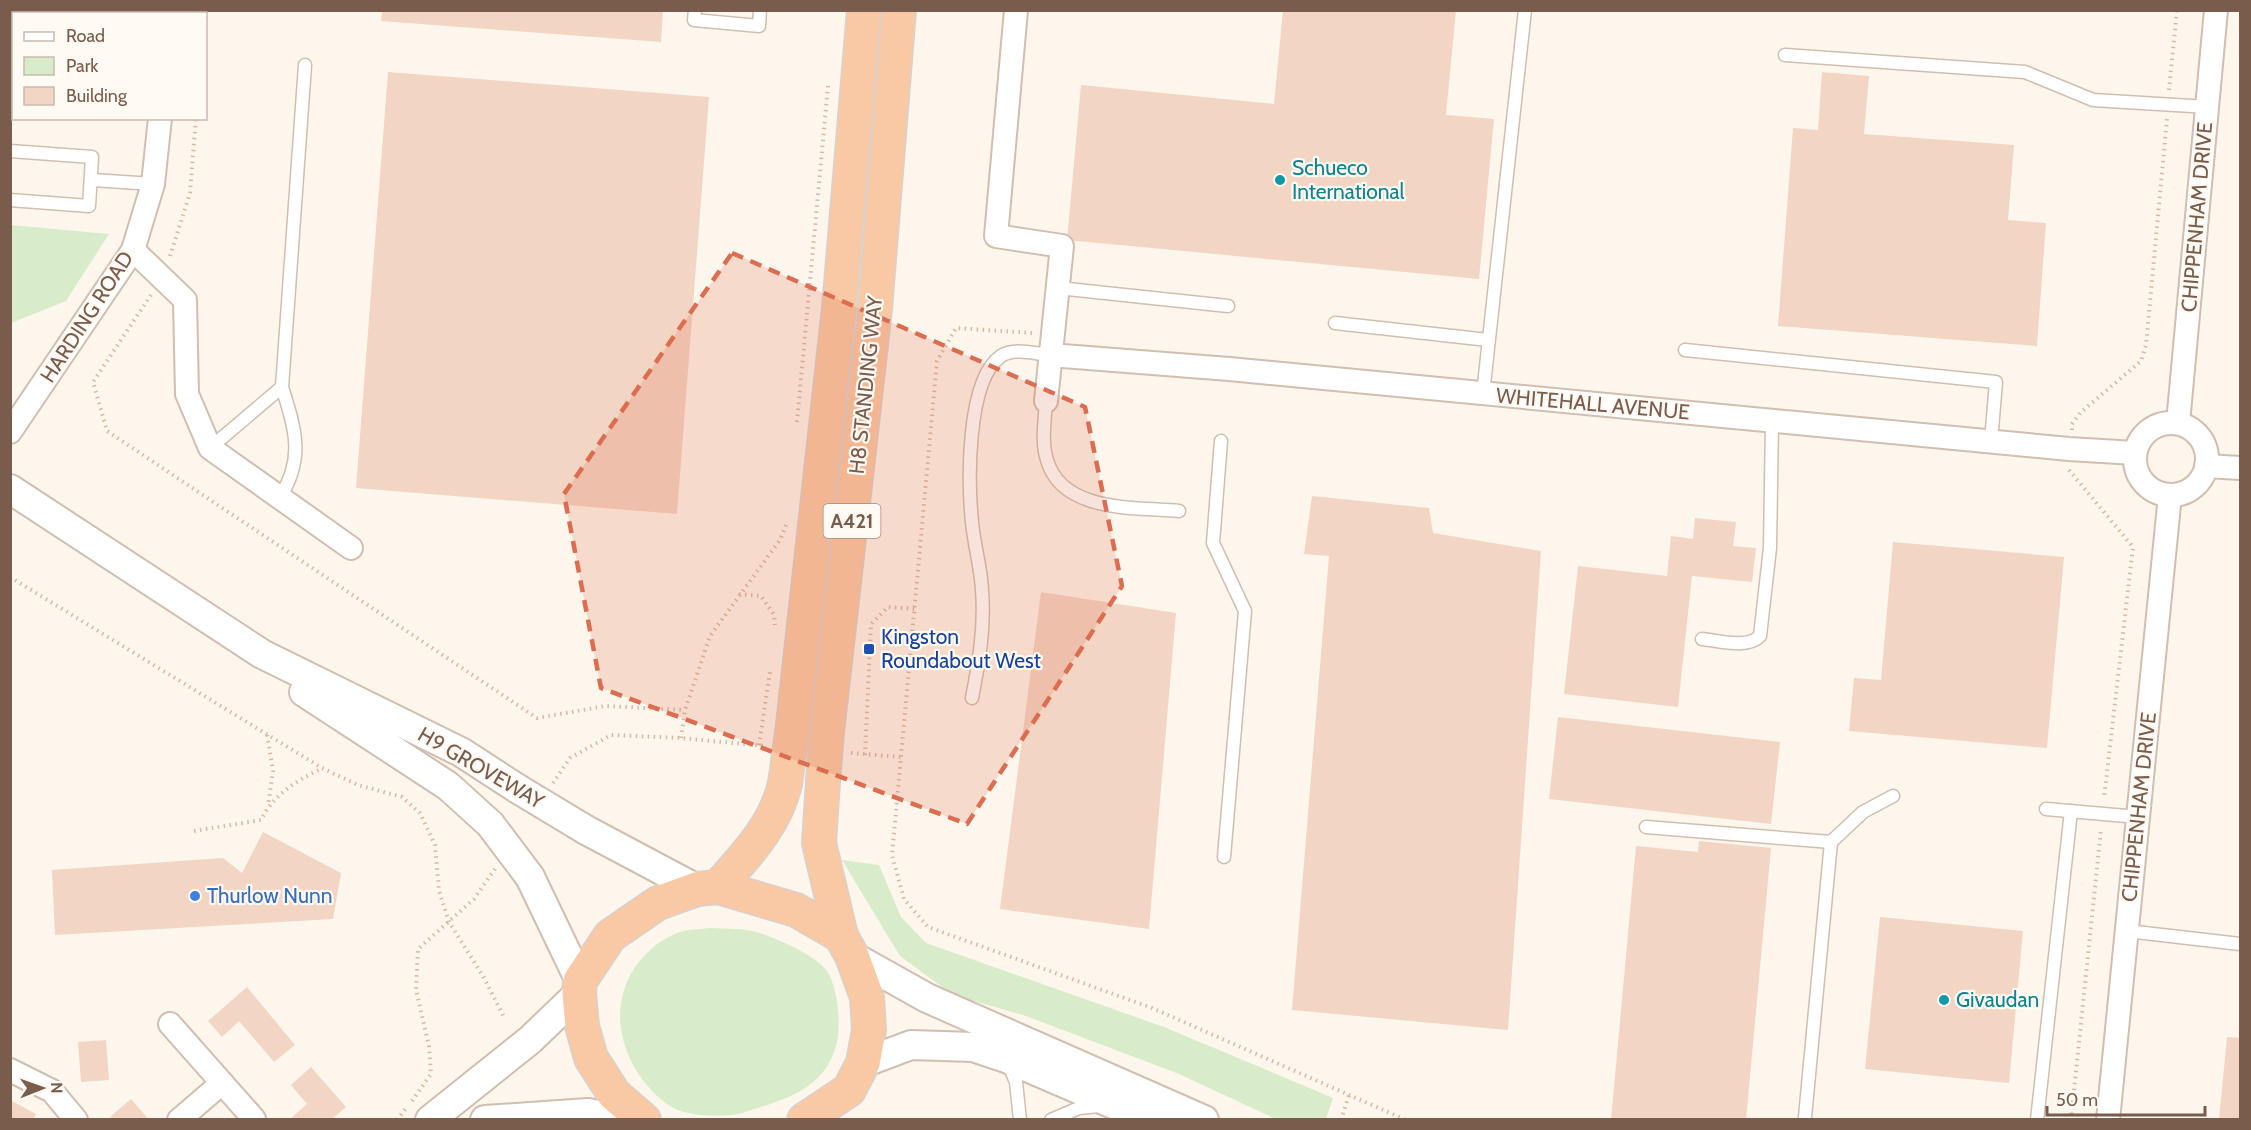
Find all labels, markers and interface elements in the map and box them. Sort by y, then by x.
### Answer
legend [12,12,207,120]
text: Road [66,25,105,47]
text: Park [66,55,99,77]
text: Building [66,85,128,107]
street label: CHIPPENHAM DRIVE [2176,121,2217,313]
place label: Schueco International [1292,155,1405,204]
marker: Schueco International [1273,173,1287,187]
street label: HARDING ROAD [35,246,138,387]
street label: H8 STANDING WAY [844,293,887,475]
street label: WHITEHALL AVENUE [1495,383,1691,424]
road number: A421 [824,504,880,538]
place label: Kingston Roundabout West [881,624,1041,673]
marker: Kingston Roundabout West [862,642,876,656]
street label: CHIPPENHAM DRIVE [2116,711,2161,903]
street label: H9 GROVEWAY [414,721,550,814]
place label: Thurlow Nunn [207,883,332,908]
marker: Thurlow Nunn [188,889,202,903]
place label: Givaudan [1956,987,2039,1012]
marker: Givaudan [1937,993,1951,1007]
north arrow [12,1058,72,1118]
scale bar [2047,1079,2204,1117]
text: N [47,1082,66,1094]
text: 50 m [2056,1089,2098,1111]

